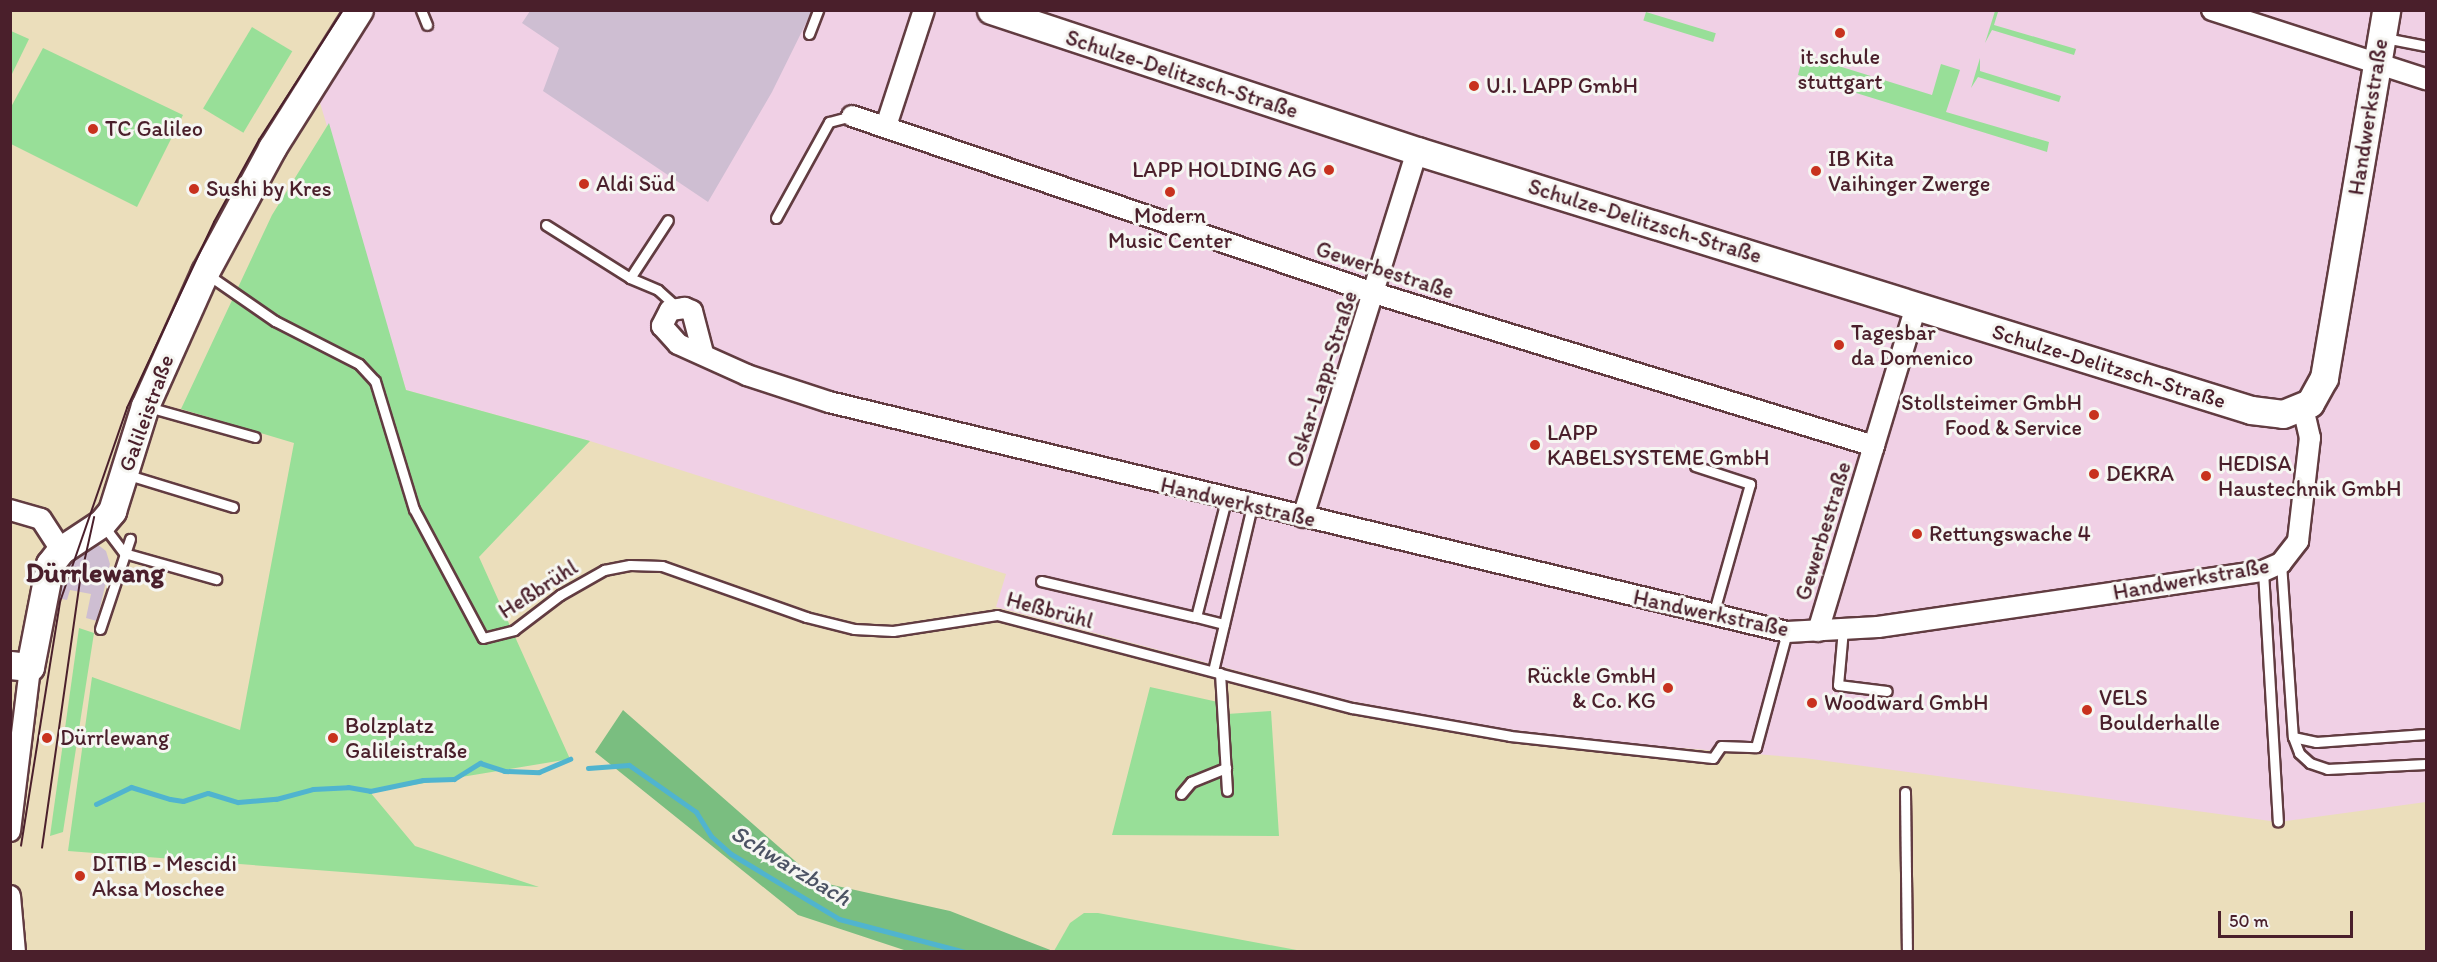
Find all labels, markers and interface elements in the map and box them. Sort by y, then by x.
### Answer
street label: Schulze-Delitzsch-Straße [1062,24,1302,124]
marker: it.schule stuttgart [1833,26,1847,40]
street label: Handwerkstraße [2343,37,2393,197]
place label: it.schule stuttgart [1798,43,1882,94]
place label: U.I. LAPP GmbH [1486,73,1638,99]
marker: U.I. LAPP GmbH [1467,79,1481,93]
place label: TC Galileo [105,116,203,142]
marker: TC Galileo [86,122,100,136]
place label: IB Kita Vaihinger Zwerge [1828,145,1990,196]
place label: LAPP HOLDING AG [1135,157,1317,183]
marker: LAPP HOLDING AG [1322,163,1336,177]
marker: IB Kita Vaihinger Zwerge [1809,164,1823,178]
place label: Aldi Süd [596,171,675,197]
street label: Schulze-Delitzsch-Straße [1525,173,1765,269]
place label: Sushi by Kres [206,176,332,202]
marker: Aldi Süd [577,177,591,191]
marker: Sushi by Kres [187,182,201,196]
marker: Modern Music Center [1163,185,1177,199]
place label: Modern Music Center [1108,202,1232,254]
street label: Gewerbestraße [1313,235,1457,305]
street label: Oskar-Lapp-Straße [1281,287,1363,471]
street label: Schulze-Delitzsch-Straße [1989,318,2229,414]
place label: Tagesbar da Domenico [1851,319,1973,370]
marker: Tagesbar da Domenico [1832,338,1846,352]
street label: Galileistraße [113,351,179,475]
place label: Stollsteimer GmbH Food & Service [1901,389,2082,440]
marker: Stollsteimer GmbH Food & Service [2087,408,2101,422]
place label: LAPP KABELSYSTEME GmbH [1547,419,1769,470]
marker: LAPP KABELSYSTEME GmbH [1528,438,1542,452]
place label: HEDISA Haustechnik GmbH [2218,450,2402,502]
street label: Gewerbestraße [1789,458,1857,604]
place label: DEKRA [2106,461,2174,487]
marker: DEKRA [2087,467,2101,481]
marker: HEDISA Haustechnik GmbH [2199,469,2213,483]
street label: Handwerkstraße [1158,471,1318,533]
place label: Rettungswache 4 [1929,521,2091,547]
marker: Rettungswache 4 [1910,527,1924,541]
street label: Handwerkstraße [2111,552,2271,606]
street label: Heßbrühl [493,554,583,624]
district label: Dürrlewang [25,555,165,589]
street label: Handwerkstraße [1631,584,1791,642]
street label: Heßbrühl [1004,586,1096,634]
place label: Rückle GmbH & Co. KG [1527,662,1656,714]
marker: Rückle GmbH & Co. KG [1661,681,1675,695]
place label: VELS Boulderhalle [2099,684,2220,736]
place label: Woodward GmbH [1824,690,1989,716]
marker: Woodward GmbH [1805,696,1819,710]
marker: VELS Boulderhalle [2080,703,2094,717]
place label: Bolzplatz Galileistraße [345,712,467,764]
place label: Dürrlewang [60,725,169,751]
marker: Dürrlewang [38,729,56,747]
marker: Bolzplatz Galileistraße [326,731,340,745]
water label: Schwarzbach [726,818,856,912]
place label: DITIB - Mescidi Aksa Moschee [92,850,237,902]
marker: DITIB - Mescidi Aksa Moschee [73,869,87,883]
scale bar [2221,899,2356,937]
text: 50 m [2229,910,2269,932]

